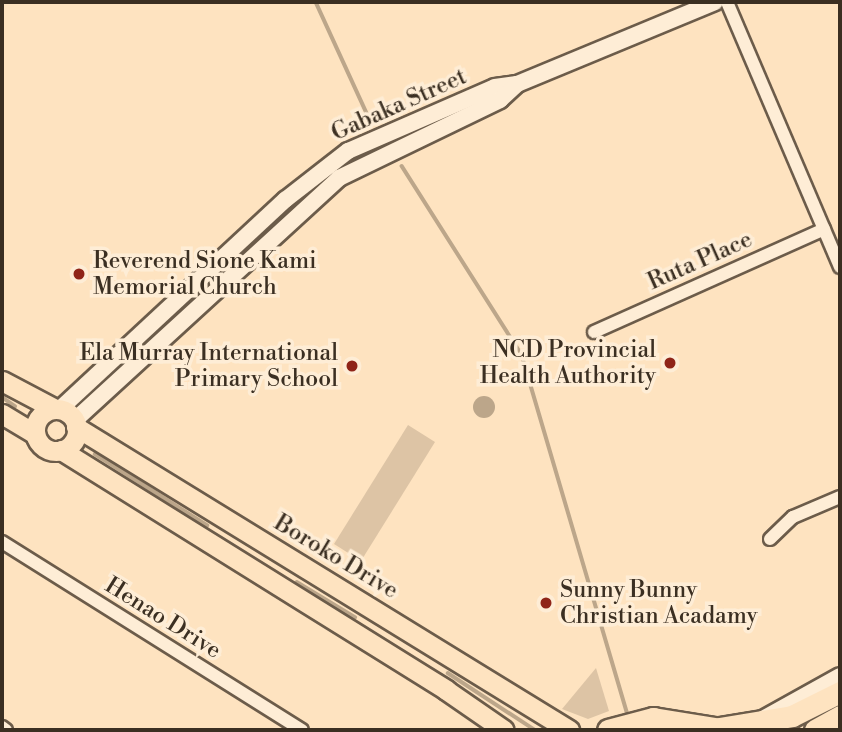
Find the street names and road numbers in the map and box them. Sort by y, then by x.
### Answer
street label: Gabaka Street [327,63,471,147]
street label: Ruta Place [644,226,756,296]
street label: Boroko Drive [269,509,403,605]
street label: Henao Drive [100,571,226,665]

